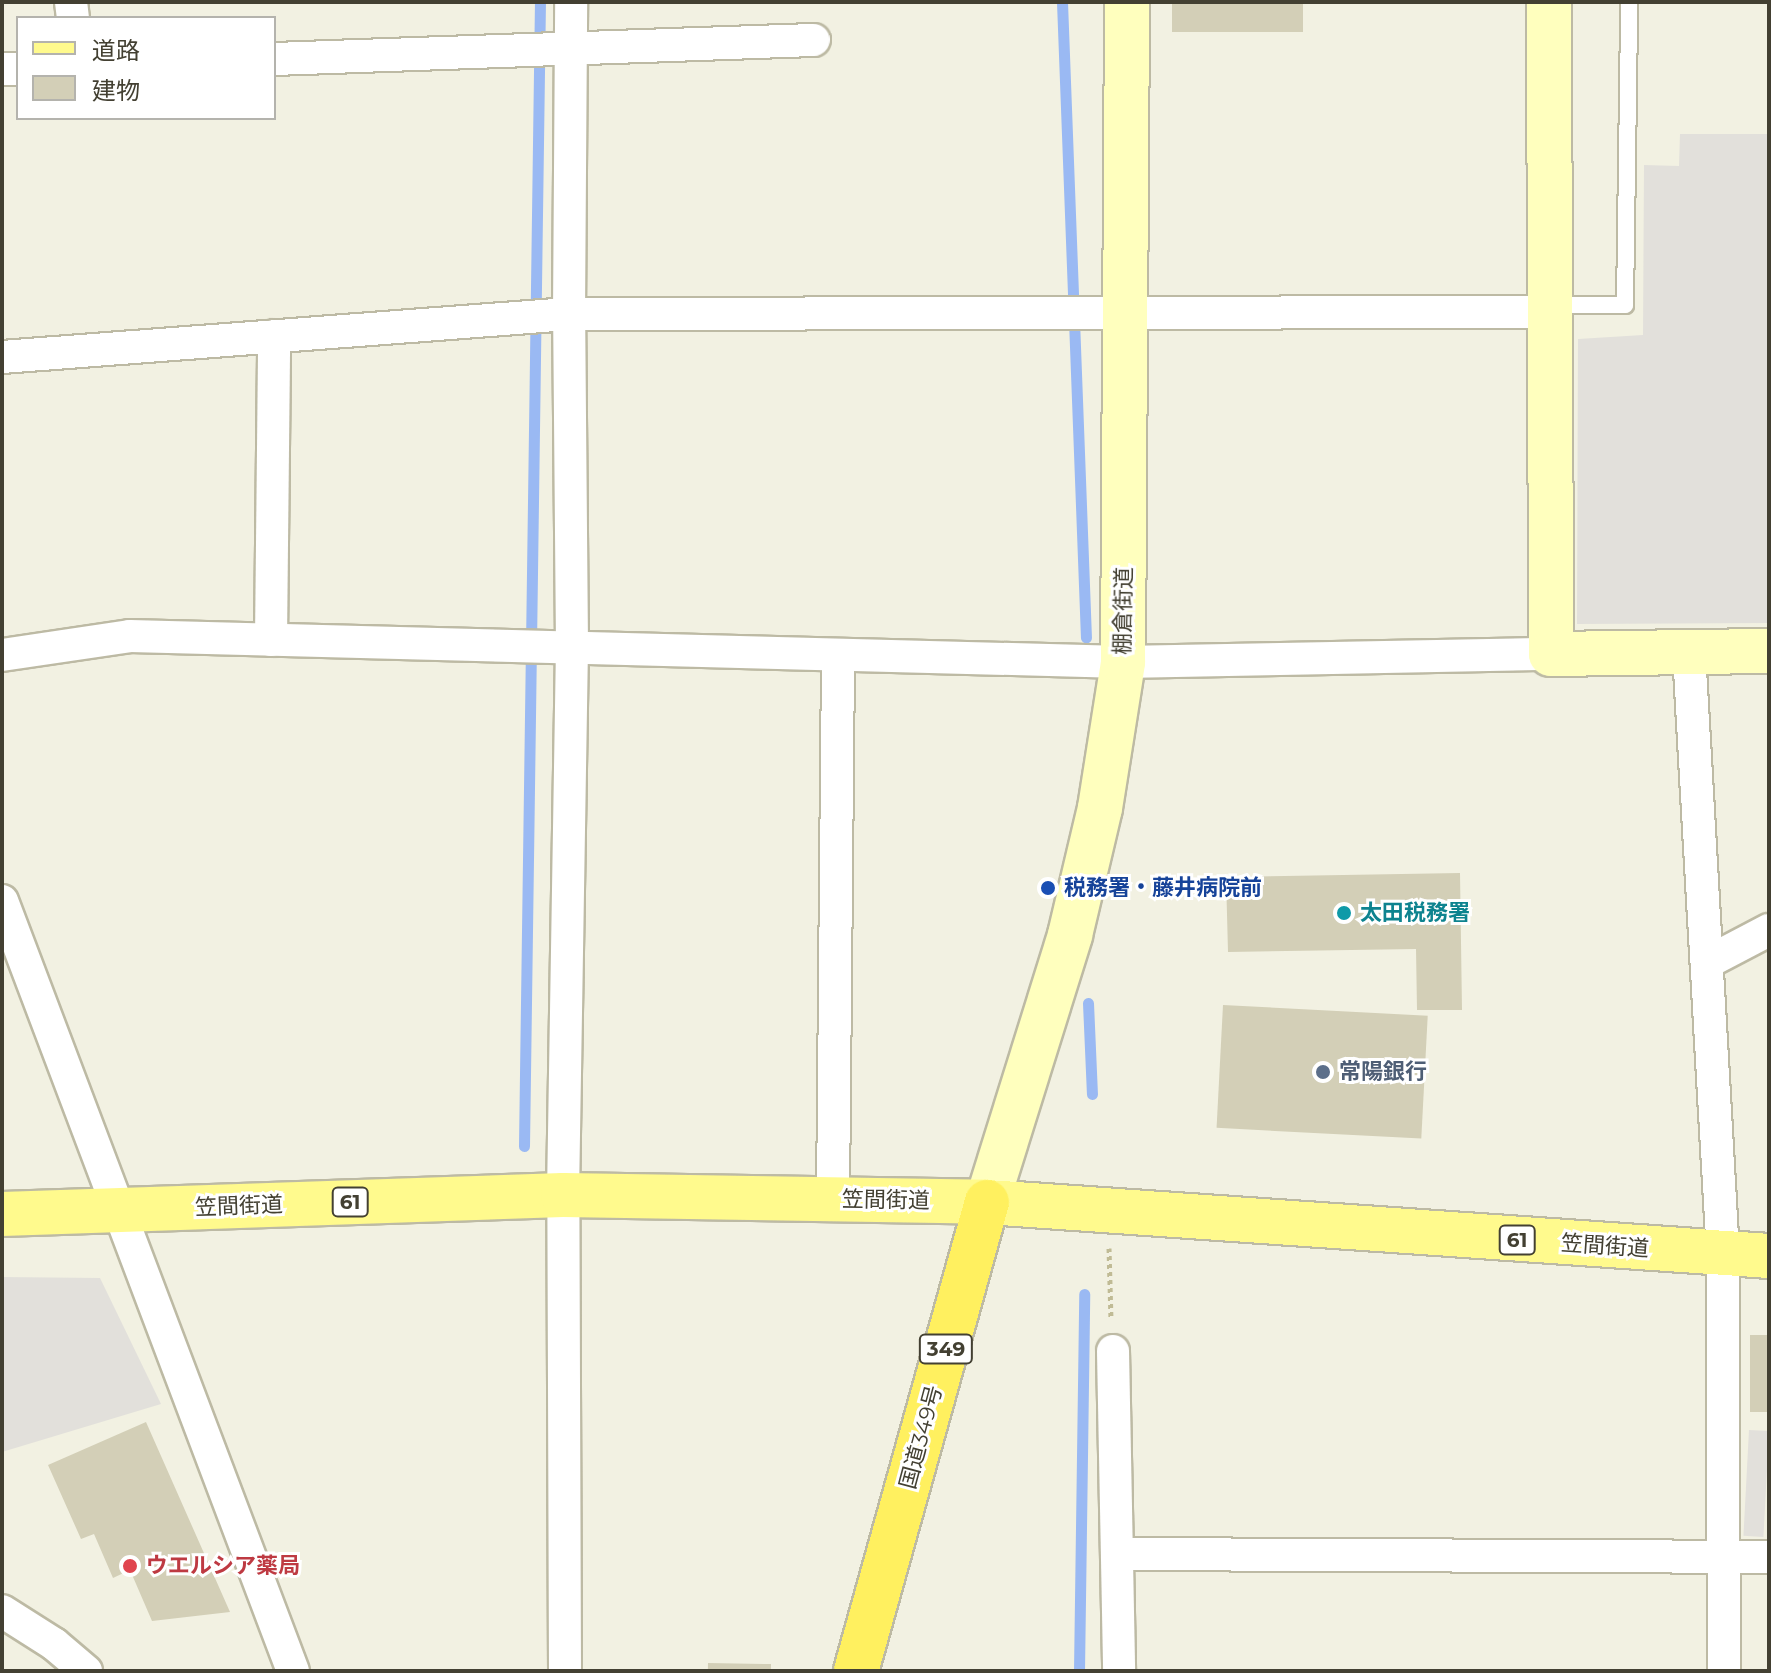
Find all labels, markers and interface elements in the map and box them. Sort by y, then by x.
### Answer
legend [16,16,276,120]
text: 道路 [92,36,140,65]
text: 建物 [92,76,140,105]
street label: 棚倉街道 [1109,567,1137,655]
place label: 税務署・藤井病院前 [1064,875,1262,901]
marker: 税務署・藤井病院前 [1039,879,1057,897]
place label: 太田税務署 [1360,900,1470,926]
marker: 太田税務署 [1335,904,1353,922]
place label: 常陽銀行 [1339,1059,1427,1085]
marker: 常陽銀行 [1314,1063,1332,1081]
road number: 61 [330,1186,370,1218]
street label: 笠間街道 [842,1186,930,1214]
street label: 笠間街道 [195,1191,283,1221]
road number: 61 [1497,1224,1537,1256]
street label: 笠間街道 [1560,1230,1650,1262]
road number: 349 [918,1333,974,1365]
street label: 国道349号 [895,1382,947,1492]
place label: ウエルシア薬局 [146,1553,300,1579]
marker: ウエルシア薬局 [121,1557,139,1575]

